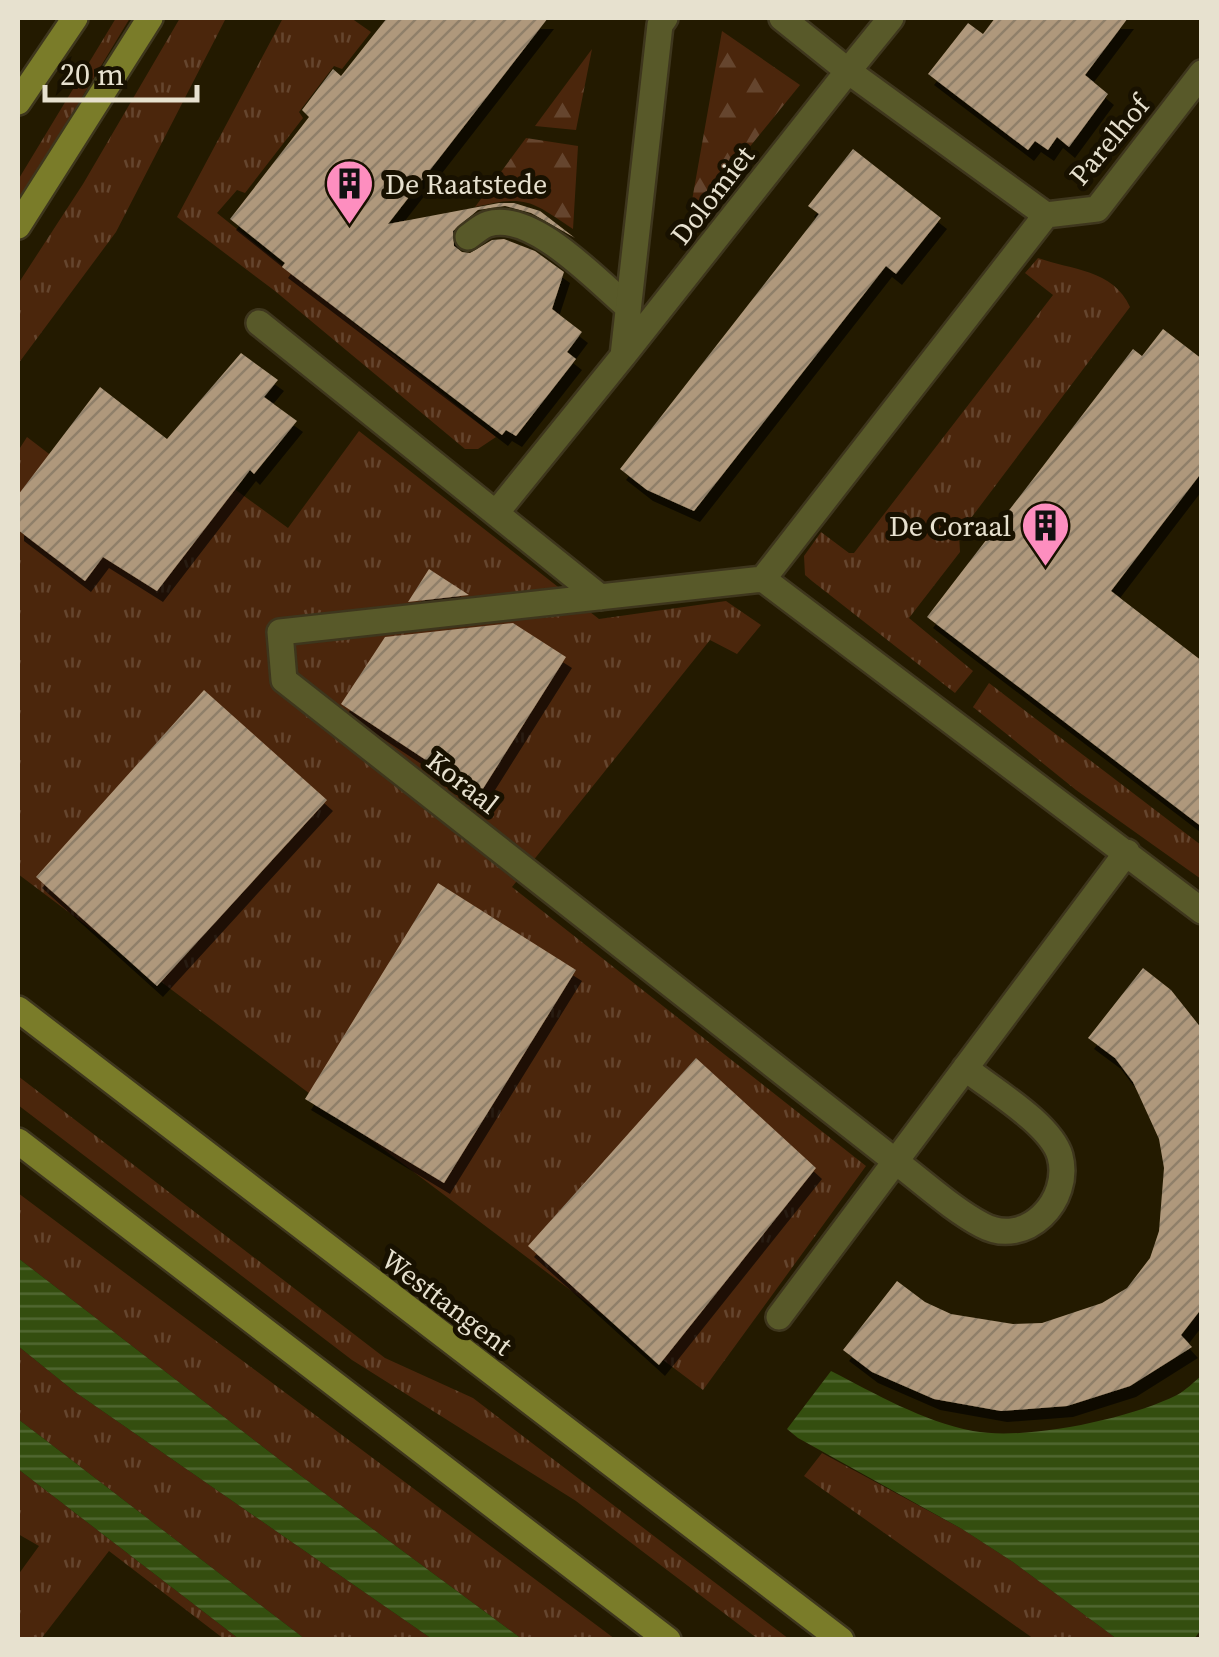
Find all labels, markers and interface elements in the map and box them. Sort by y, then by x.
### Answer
scale bar [45,40,198,102]
text: 20 m [60,54,124,95]
street label: Parelhof [1060,85,1159,193]
street label: Dolomiet [661,137,763,252]
building icon: De Raatstede [324,158,376,226]
place label: De Raatstede [385,165,547,203]
building icon: De Coraal [1020,500,1072,568]
place label: De Coraal [889,507,1011,545]
street label: Koraal [419,742,507,822]
street label: Westtangent [374,1240,521,1364]

